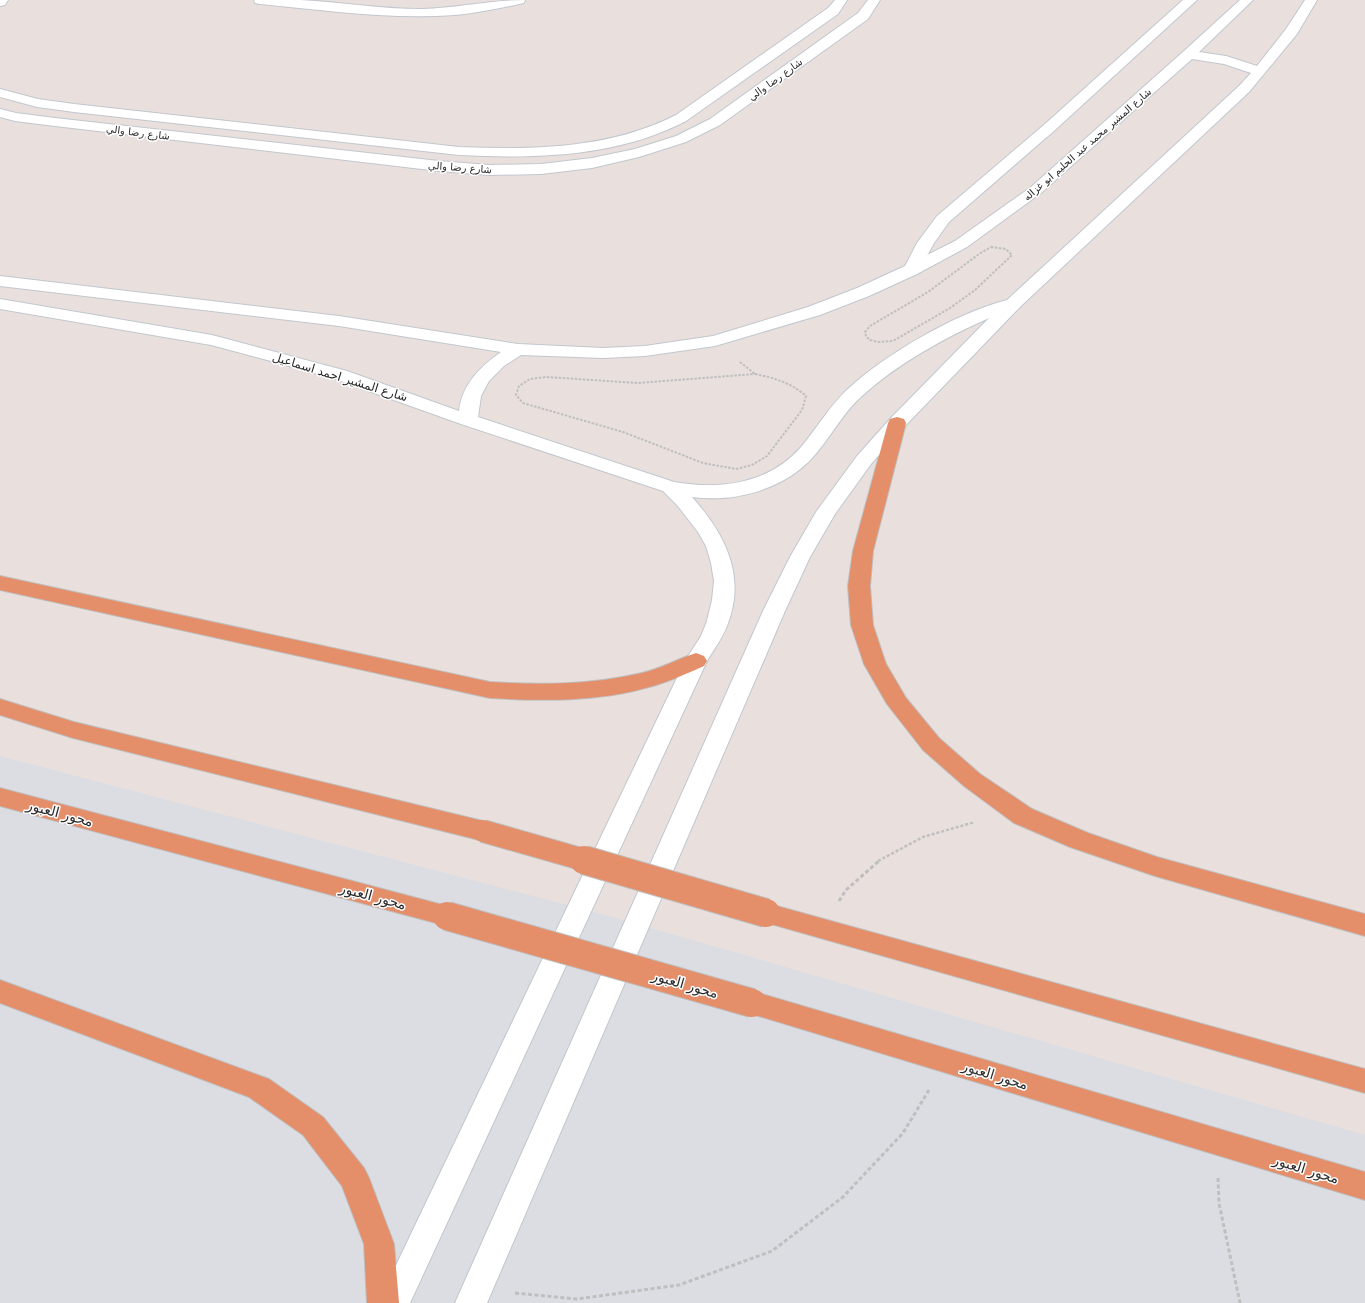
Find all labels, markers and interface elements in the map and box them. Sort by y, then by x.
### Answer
street label: شارع رضا والي [746,56,805,103]
street label: شارع المشير محمد عبد الحليم ابو غزاله [1021,86,1154,204]
street label: شارع رضا والي [105,123,170,143]
street label: شارع رضا والي [428,160,492,176]
street label: شارع المشير احمد اسماعيل [270,350,409,405]
street label: محور العبور [24,796,95,831]
street label: محور العبور [337,879,408,914]
street label: محور العبور [649,967,720,1002]
street label: محور العبور [959,1057,1030,1094]
street label: محور العبور [1270,1151,1341,1188]

